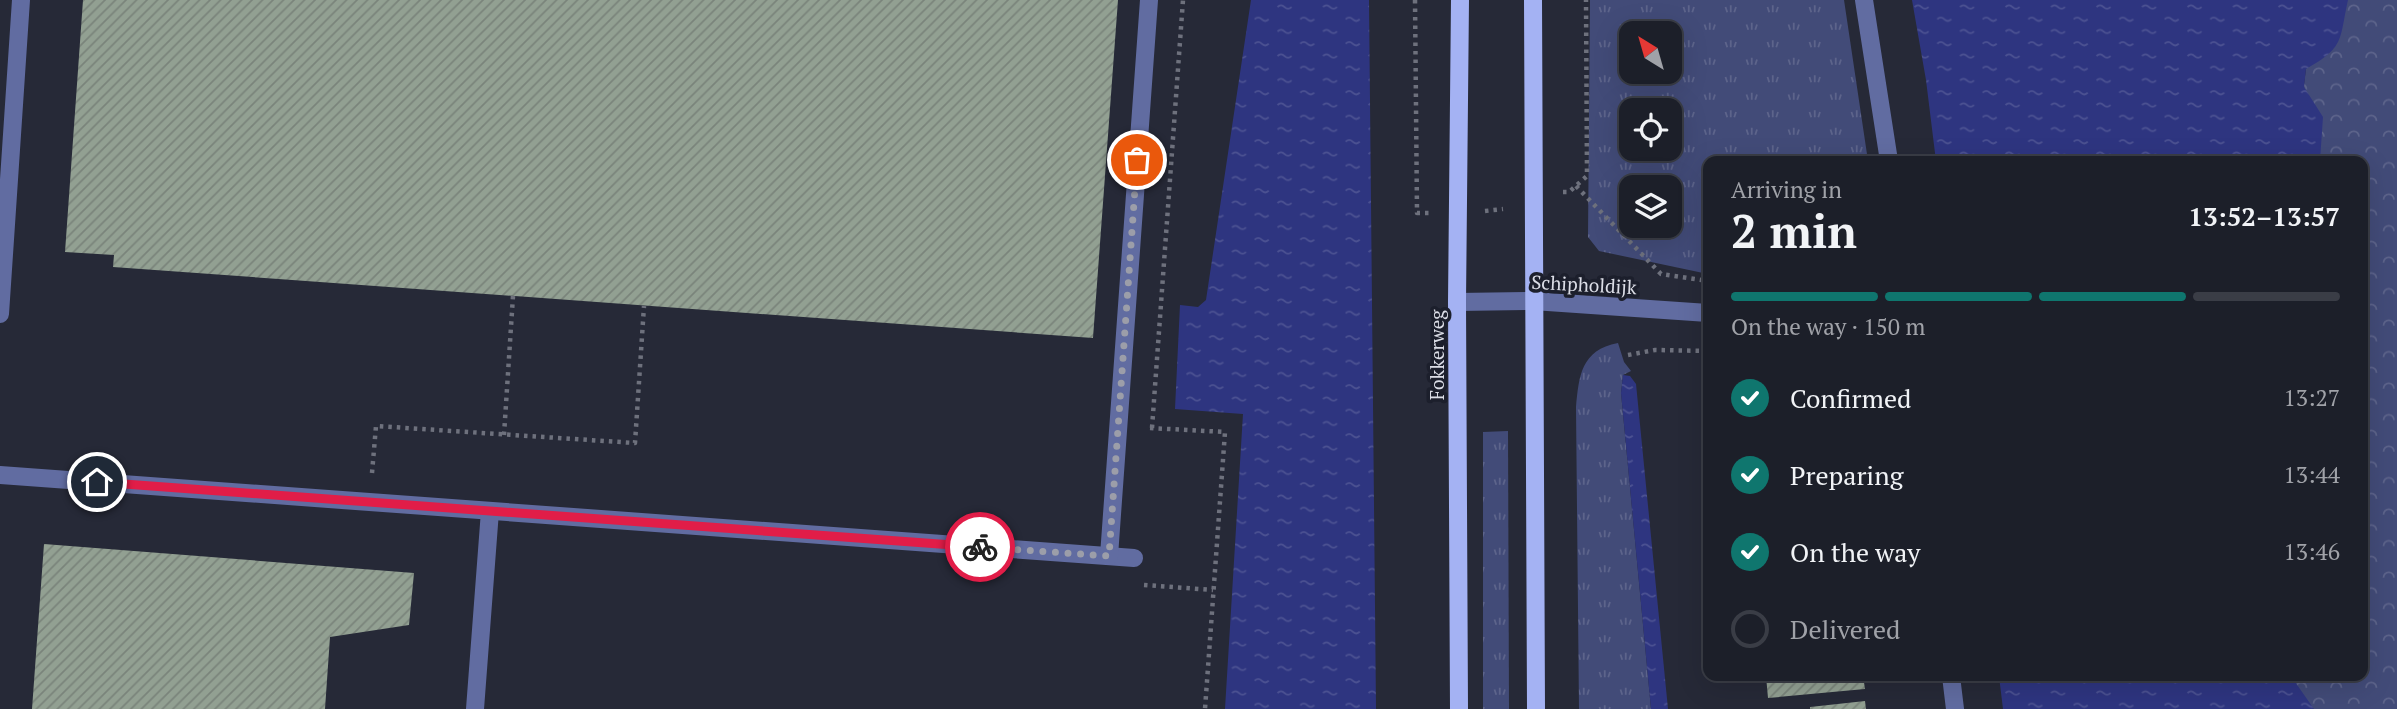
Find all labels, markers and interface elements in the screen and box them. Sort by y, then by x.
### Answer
north arrow [1619,21,1682,84]
map controls [1619,21,1682,238]
button: locate [1619,98,1682,161]
pin [1107,130,1167,190]
icon: bag [1118,141,1156,179]
text: Arriving in [1731,174,1842,205]
button: layers [1619,175,1682,238]
text: 13:52–13:57 [2188,199,2340,233]
text: 2 min [1731,200,1857,261]
street label: Schipholdijk [1531,269,1638,299]
street label: Fokkerweg [1424,309,1449,400]
text: On the way · 150 m [1731,311,1925,342]
icon: check [1731,379,1769,417]
text: Confirmed [1790,381,1911,415]
text: 13:27 [2283,382,2340,413]
pin [67,452,127,512]
icon: check [1731,456,1769,494]
text: Preparing [1790,458,1903,492]
text: 13:44 [2283,459,2340,490]
icon: home [78,463,116,501]
courier [945,512,1015,582]
icon: bike [961,528,999,566]
icon: check [1731,533,1769,571]
text: On the way [1790,535,1921,569]
text: 13:46 [2283,536,2340,567]
text: Delivered [1790,612,1900,646]

